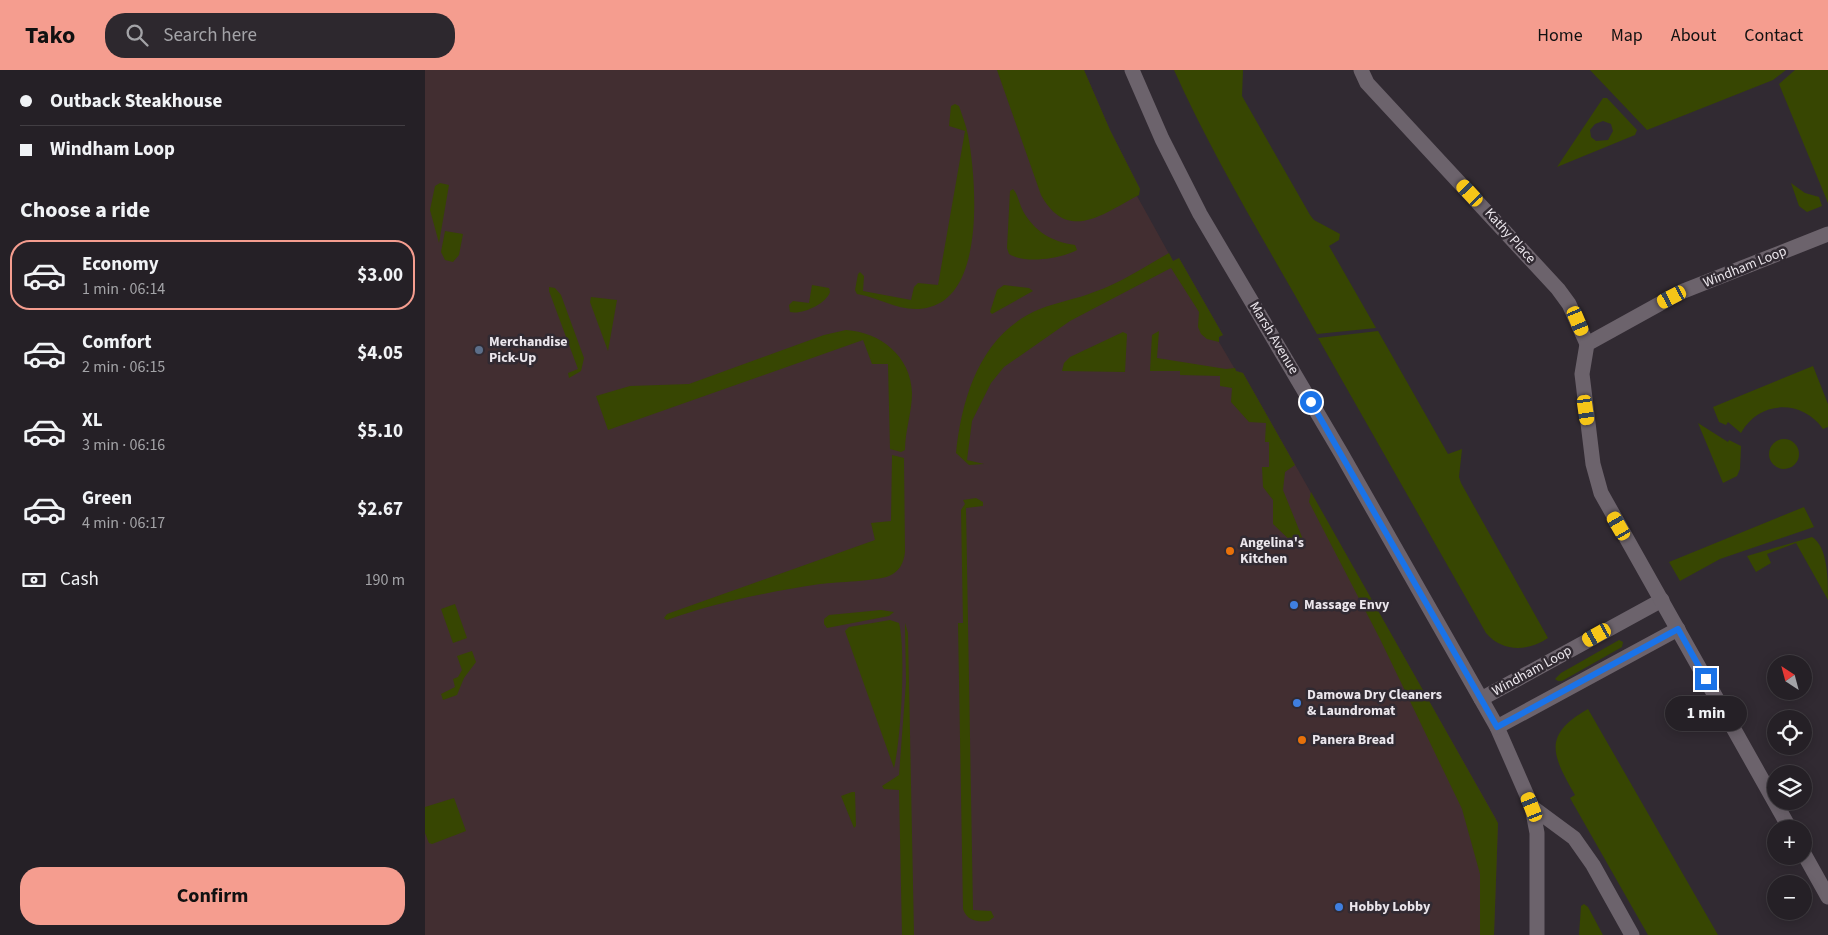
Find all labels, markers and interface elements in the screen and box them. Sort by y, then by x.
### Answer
search box [105,13,455,58]
text: Tako [25,18,75,53]
icon: search [123,21,151,49]
text: Search here [163,22,257,49]
text: Home [1537,23,1583,48]
text: Map [1611,23,1643,48]
text: About [1671,23,1716,48]
text: Contact [1744,23,1803,48]
text: Outback Steakhouse [50,88,222,115]
text: Windham Loop [50,136,175,163]
car [1454,177,1485,209]
text: Choose a ride [20,194,150,226]
street label: Kathy Place [1480,204,1540,268]
street label: Windham Loop [1700,241,1790,293]
text: Economy [82,251,159,278]
icon: car [22,253,67,298]
text: $3.00 [357,262,403,289]
text: 1 min · 06:14 [82,278,165,300]
car [1655,284,1688,310]
street label: Marsh Avenue [1244,298,1304,378]
car [1565,304,1590,338]
text: Comfort [82,329,152,356]
icon: car [22,331,67,376]
place label: Merchandise Pick-Up [489,332,568,368]
text: $4.05 [357,340,403,367]
marker: Merchandise Pick-Up [473,344,485,356]
text: 2 min · 06:15 [82,356,165,378]
route start [1300,391,1322,413]
car [1576,394,1595,426]
text: XL [82,407,103,434]
icon: car [22,409,67,454]
text: $5.10 [357,418,403,445]
text: 3 min · 06:16 [82,434,165,456]
text: Green [82,485,132,512]
icon: car [22,487,67,532]
text: $2.67 [357,496,403,523]
car [1605,509,1632,543]
text: 4 min · 06:17 [82,512,165,534]
place label: Angelina's Kitchen [1239,533,1304,569]
marker: Angelina's Kitchen [1224,545,1236,557]
icon: cash [20,566,48,594]
text: Cash [60,566,99,593]
text: 190 m [365,569,405,591]
place label: Massage Envy [1304,595,1390,615]
marker: Massage Envy [1288,599,1300,611]
car [1580,621,1613,649]
street label: Windham Loop [1488,641,1576,701]
north arrow [1767,655,1813,700]
map controls [1767,655,1812,920]
route end [1695,668,1717,690]
place label: Damowa Dry Cleaners & Laundromat [1307,685,1442,721]
callout: 1 min [1665,696,1747,732]
marker: Damowa Dry Cleaners & Laundromat [1291,697,1303,709]
text: 1 min [1687,702,1725,724]
button: locate [1767,710,1812,755]
place label: Panera Bread [1312,730,1394,750]
marker: Panera Bread [1296,734,1308,746]
button: layers [1767,765,1812,810]
car [1519,790,1544,824]
button: + [1767,820,1812,865]
button: Confirm [20,867,405,925]
button: − [1767,875,1812,920]
place label: Hobby Lobby [1349,897,1431,917]
marker: Hobby Lobby [1333,901,1345,913]

